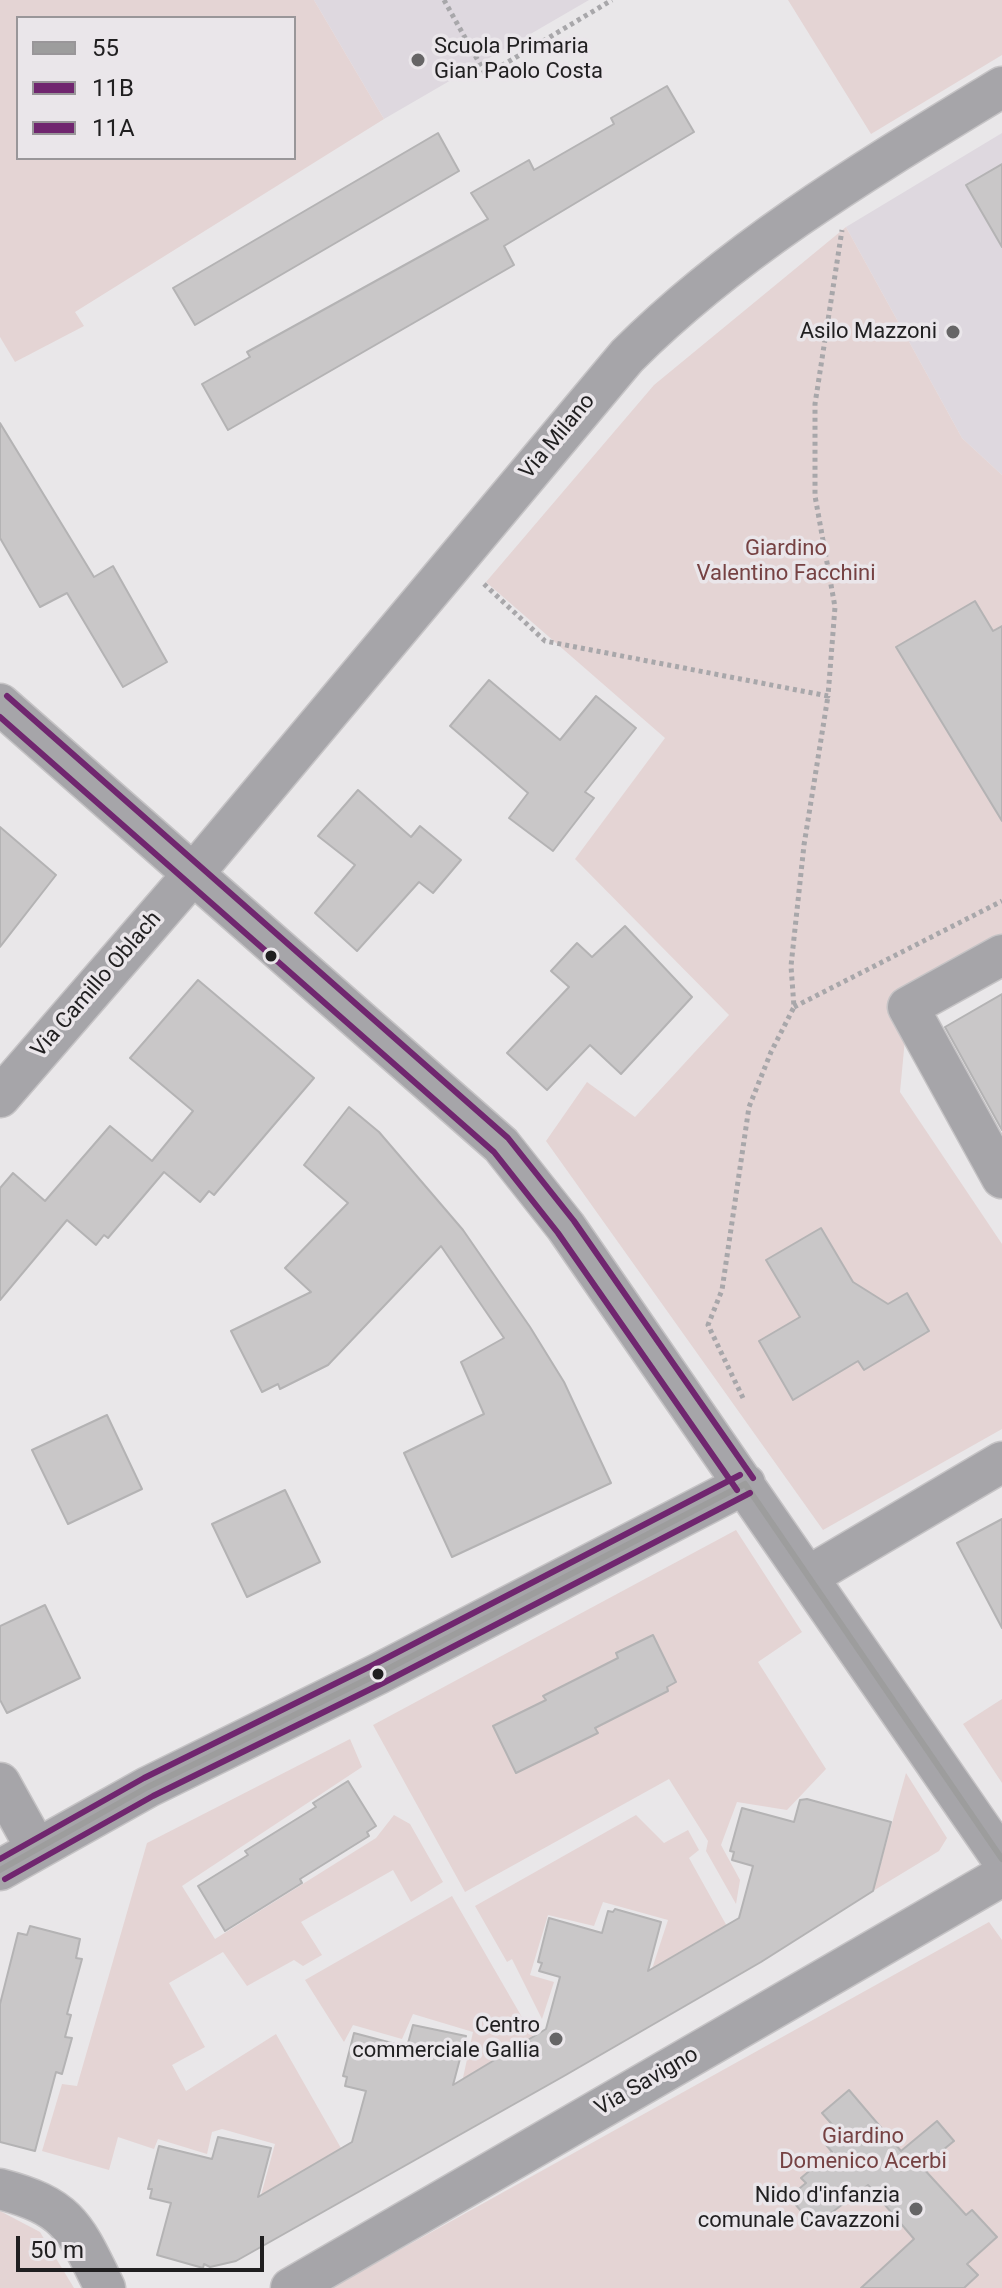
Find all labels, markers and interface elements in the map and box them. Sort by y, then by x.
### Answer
legend [16,16,296,160]
text: 55 [92,34,119,62]
place label: Scuola Primaria Gian Paolo Costa [434,34,603,86]
marker: Scuola Primaria Gian Paolo Costa [409,51,427,69]
text: 11B [92,74,134,102]
text: 11A [92,114,135,142]
place label: Asilo Mazzoni [800,319,937,345]
marker: Asilo Mazzoni [944,323,962,341]
street label: Via Milano [515,389,601,485]
park label: Giardino Valentino Facchini [696,536,876,588]
street label: Via Camillo Oblach [26,907,168,1063]
unlabelled marker [263,948,279,964]
unlabelled marker [370,1666,386,1682]
place label: Centro commerciale Gallia [352,2013,540,2064]
marker: Centro commerciale Gallia [547,2030,565,2048]
street label: Via Savigno [591,2042,703,2122]
park label: Giardino Domenico Acerbi [779,2124,947,2176]
place label: Nido d'infanzia comunale Cavazzoni [698,2183,900,2234]
marker: Nido d'infanzia comunale Cavazzoni [907,2200,925,2218]
scale bar [20,2220,268,2270]
text: 50 m [30,2236,84,2264]

